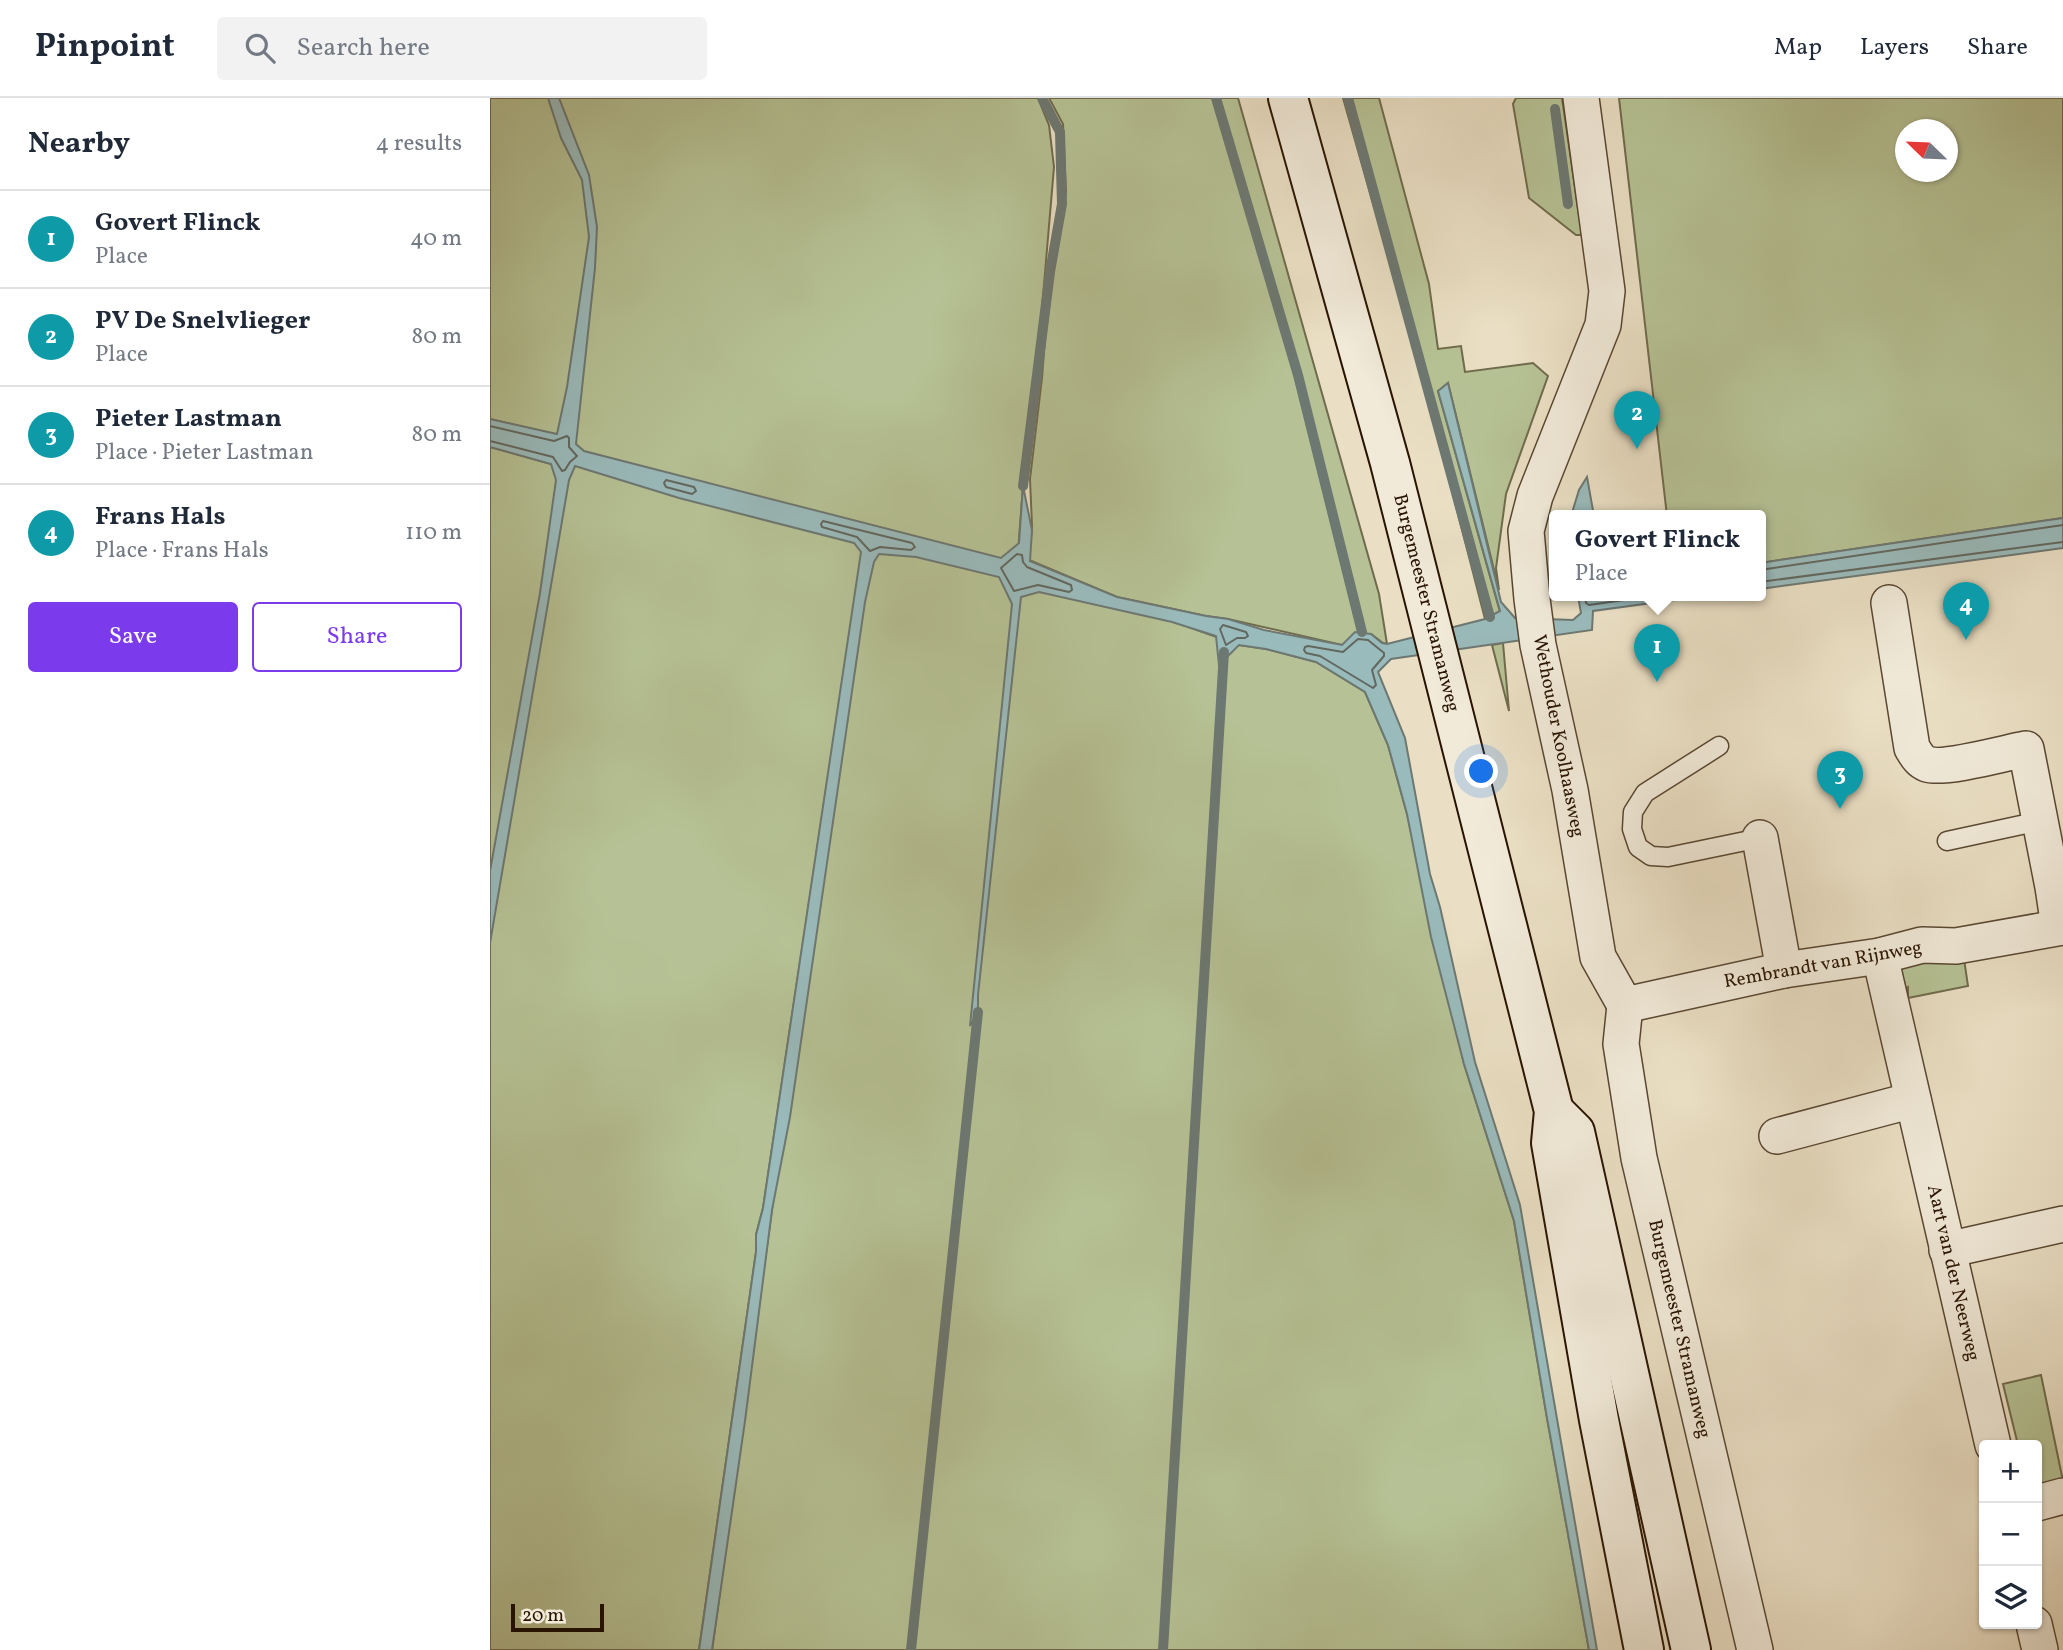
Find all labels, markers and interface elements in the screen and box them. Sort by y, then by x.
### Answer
search box [217,17,707,80]
text: Pinpoint [35,25,175,71]
icon: search [241,29,279,67]
text: Search here [297,30,430,66]
text: Map [1774,31,1822,65]
text: Layers [1860,31,1929,65]
text: Share [1967,31,2028,65]
north arrow [1895,119,1958,182]
text: Nearby [28,123,130,165]
text: 4 results [376,128,462,160]
text: Govert Flinck [95,205,260,241]
text: 1 [46,223,56,255]
text: 40 m [410,223,462,255]
text: Place [95,241,148,273]
text: PV De Snelvlieger [95,303,310,339]
text: 2 [45,321,57,353]
text: 80 m [412,321,462,353]
text: Place [95,339,148,371]
pin: 2 [1614,391,1660,449]
text: Pieter Lastman [95,401,282,437]
text: 3 [45,419,57,451]
text: 80 m [412,419,462,451]
text: Place · Pieter Lastman [95,437,314,469]
street label: Burgemeester Stramanweg [1386,491,1466,715]
text: Frans Hals [95,499,225,535]
popup [1549,510,1766,601]
text: 4 [44,517,58,549]
text: 110 m [405,517,462,549]
text: Govert Flinck [1575,522,1740,558]
text: Place · Frans Hals [95,535,269,567]
text: Place [1575,558,1628,590]
pin: 4 [1943,582,1989,640]
button: Save [28,602,238,672]
button: Share [252,602,462,672]
pin: 1 [1634,624,1680,682]
street label: Wethouder Koolhaasweg [1526,632,1590,840]
pin: 3 [1817,751,1863,809]
your location [1464,754,1498,788]
street label: Rembrandt van Rijnweg [1722,935,1924,995]
street label: Aart van der Neerweg [1920,1182,1986,1364]
street label: Burgemeester Stramanweg [1641,1217,1717,1441]
map controls [1979,1440,2042,1629]
button: + [1979,1440,2042,1503]
button: − [1979,1503,2042,1566]
button: layers [1979,1566,2042,1629]
scale bar [511,1601,604,1633]
text: 20 m [522,1603,564,1629]

